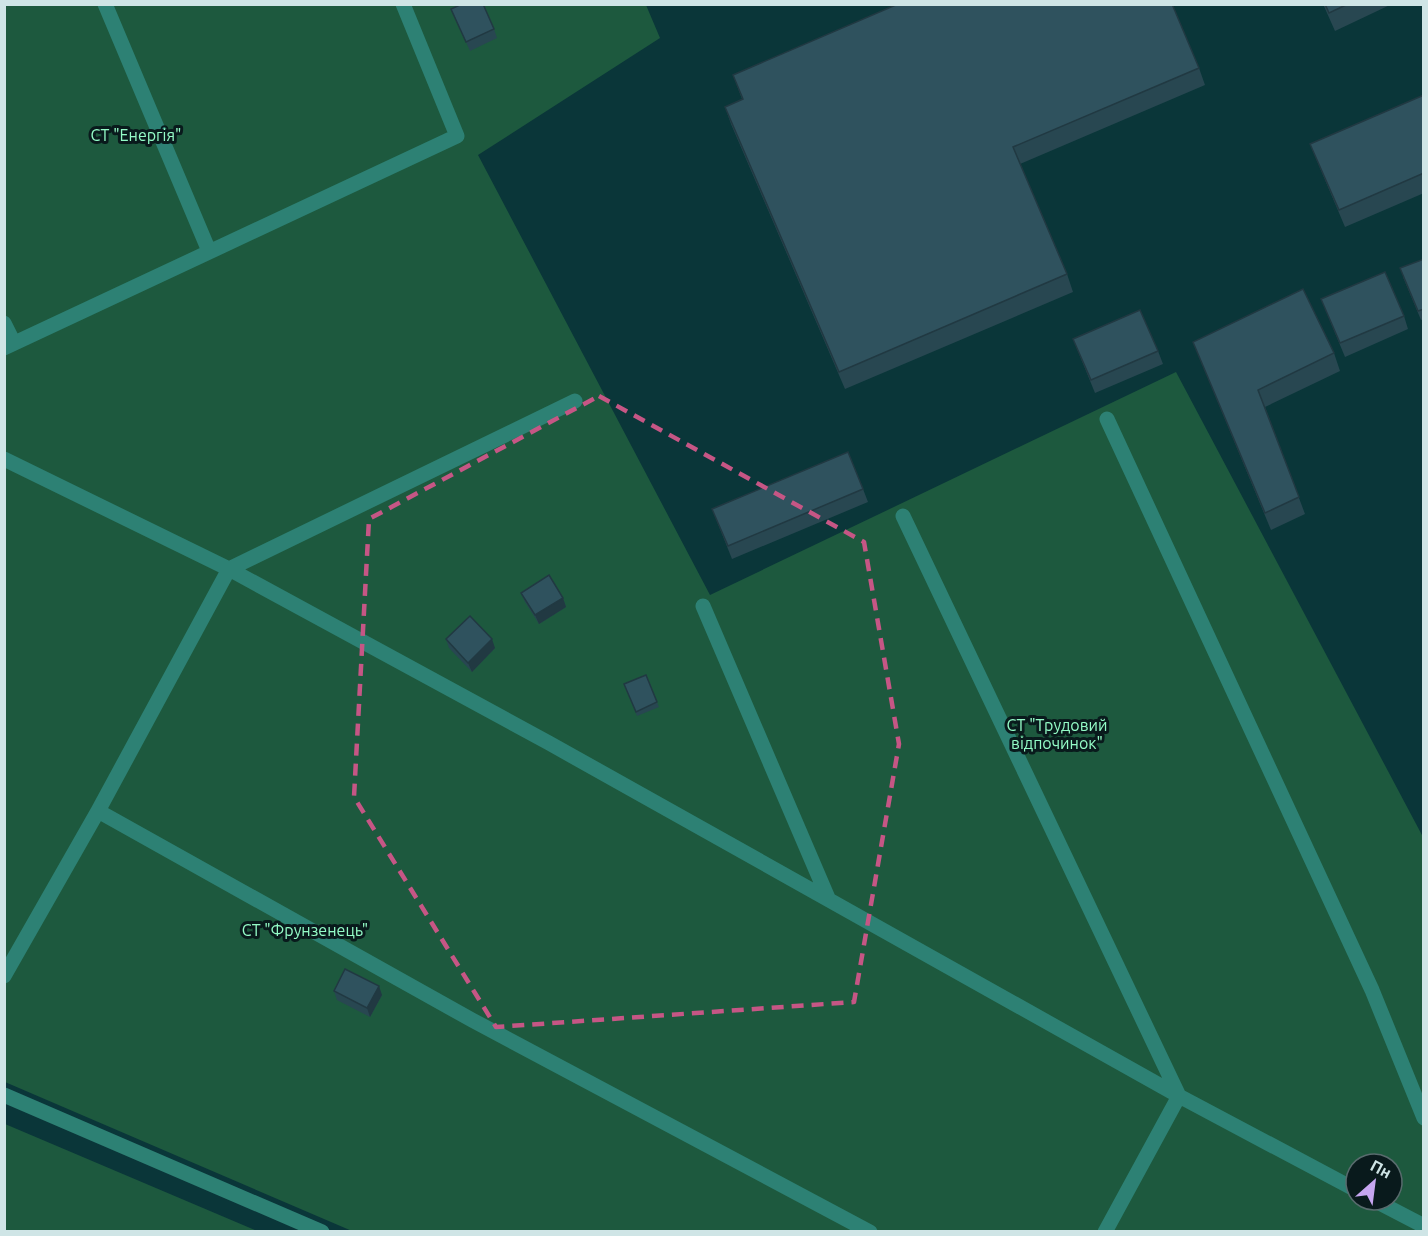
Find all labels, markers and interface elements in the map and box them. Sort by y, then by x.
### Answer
park label: СТ "Енергія" [91,126,181,144]
park label: СТ "Трудовий відпочинок" [1007,716,1107,752]
park label: СТ "Фрунзенець" [242,921,368,939]
north arrow [1344,1152,1404,1212]
text: Пн [1368,1156,1395,1182]

